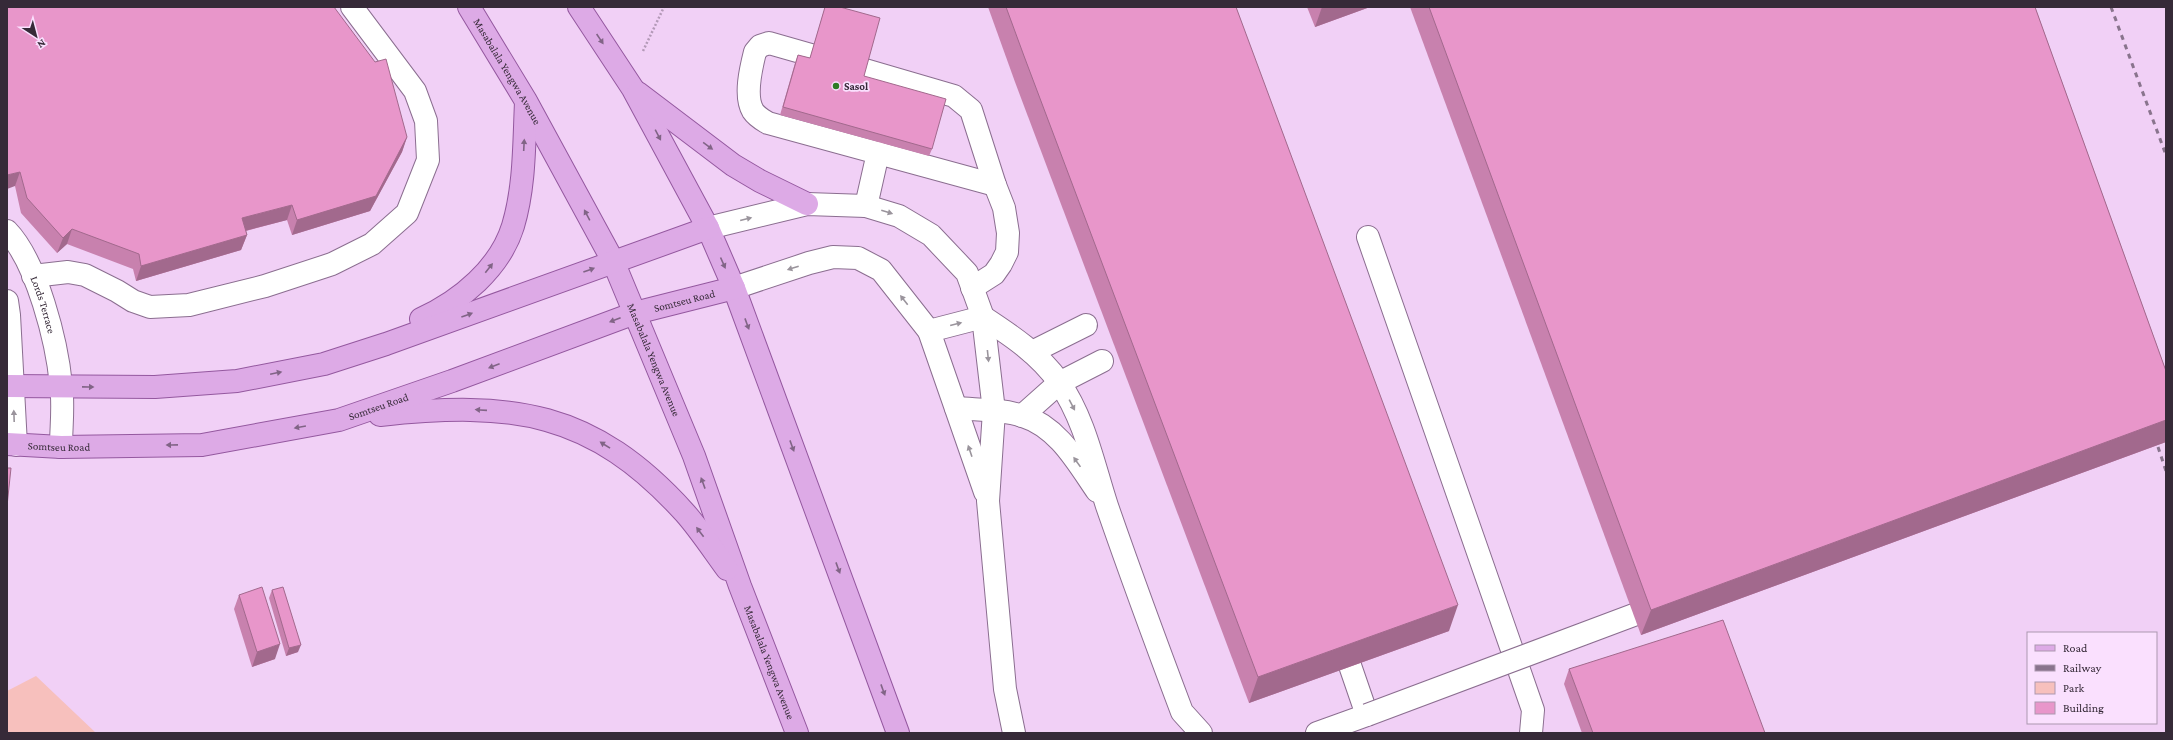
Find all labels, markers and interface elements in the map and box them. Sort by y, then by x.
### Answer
north arrow [16,16,56,56]
street label: Masabalala Yengwa Avenue [471,16,544,127]
one-way arrow [596,34,604,45]
text: N [35,37,48,51]
place label: Sasol [844,80,869,92]
marker: Sasol [831,81,841,91]
one-way arrow [654,129,661,141]
one-way arrow [521,138,527,151]
one-way arrow [703,142,713,150]
one-way arrow [584,209,591,221]
one-way arrow [881,209,893,215]
one-way arrow [740,216,752,222]
one-way arrow [720,258,726,269]
one-way arrow [484,262,493,273]
one-way arrow [787,265,799,271]
one-way arrow [583,267,595,273]
street label: Lords Terrace [28,274,58,335]
street label: Somtseu Road [653,287,716,314]
one-way arrow [900,295,909,306]
street label: Masabalala Yengwa Avenue [625,301,683,418]
one-way arrow [461,311,473,317]
one-way arrow [609,318,621,324]
one-way arrow [745,319,751,331]
one-way arrow [950,321,962,327]
one-way arrow [984,350,991,362]
one-way arrow [487,363,499,369]
one-way arrow [270,370,282,376]
one-way arrow [82,384,95,390]
street label: Somtseu Road [347,390,410,422]
one-way arrow [1069,399,1075,411]
one-way arrow [475,406,487,413]
one-way arrow [11,410,18,422]
one-way arrow [294,424,307,430]
street label: Somtseu Road [27,439,90,453]
one-way arrow [599,441,611,448]
one-way arrow [790,441,796,453]
one-way arrow [165,442,178,448]
one-way arrow [967,444,973,456]
one-way arrow [1073,456,1081,467]
one-way arrow [700,477,706,489]
one-way arrow [695,527,704,538]
one-way arrow [835,563,841,575]
street label: Masabalala Yengwa Avenue [742,604,797,721]
legend [2027,632,2157,724]
text: Road [2063,641,2088,655]
text: Railway [2063,661,2102,675]
text: Park [2063,681,2085,695]
one-way arrow [880,685,886,697]
text: Building [2063,701,2104,715]

